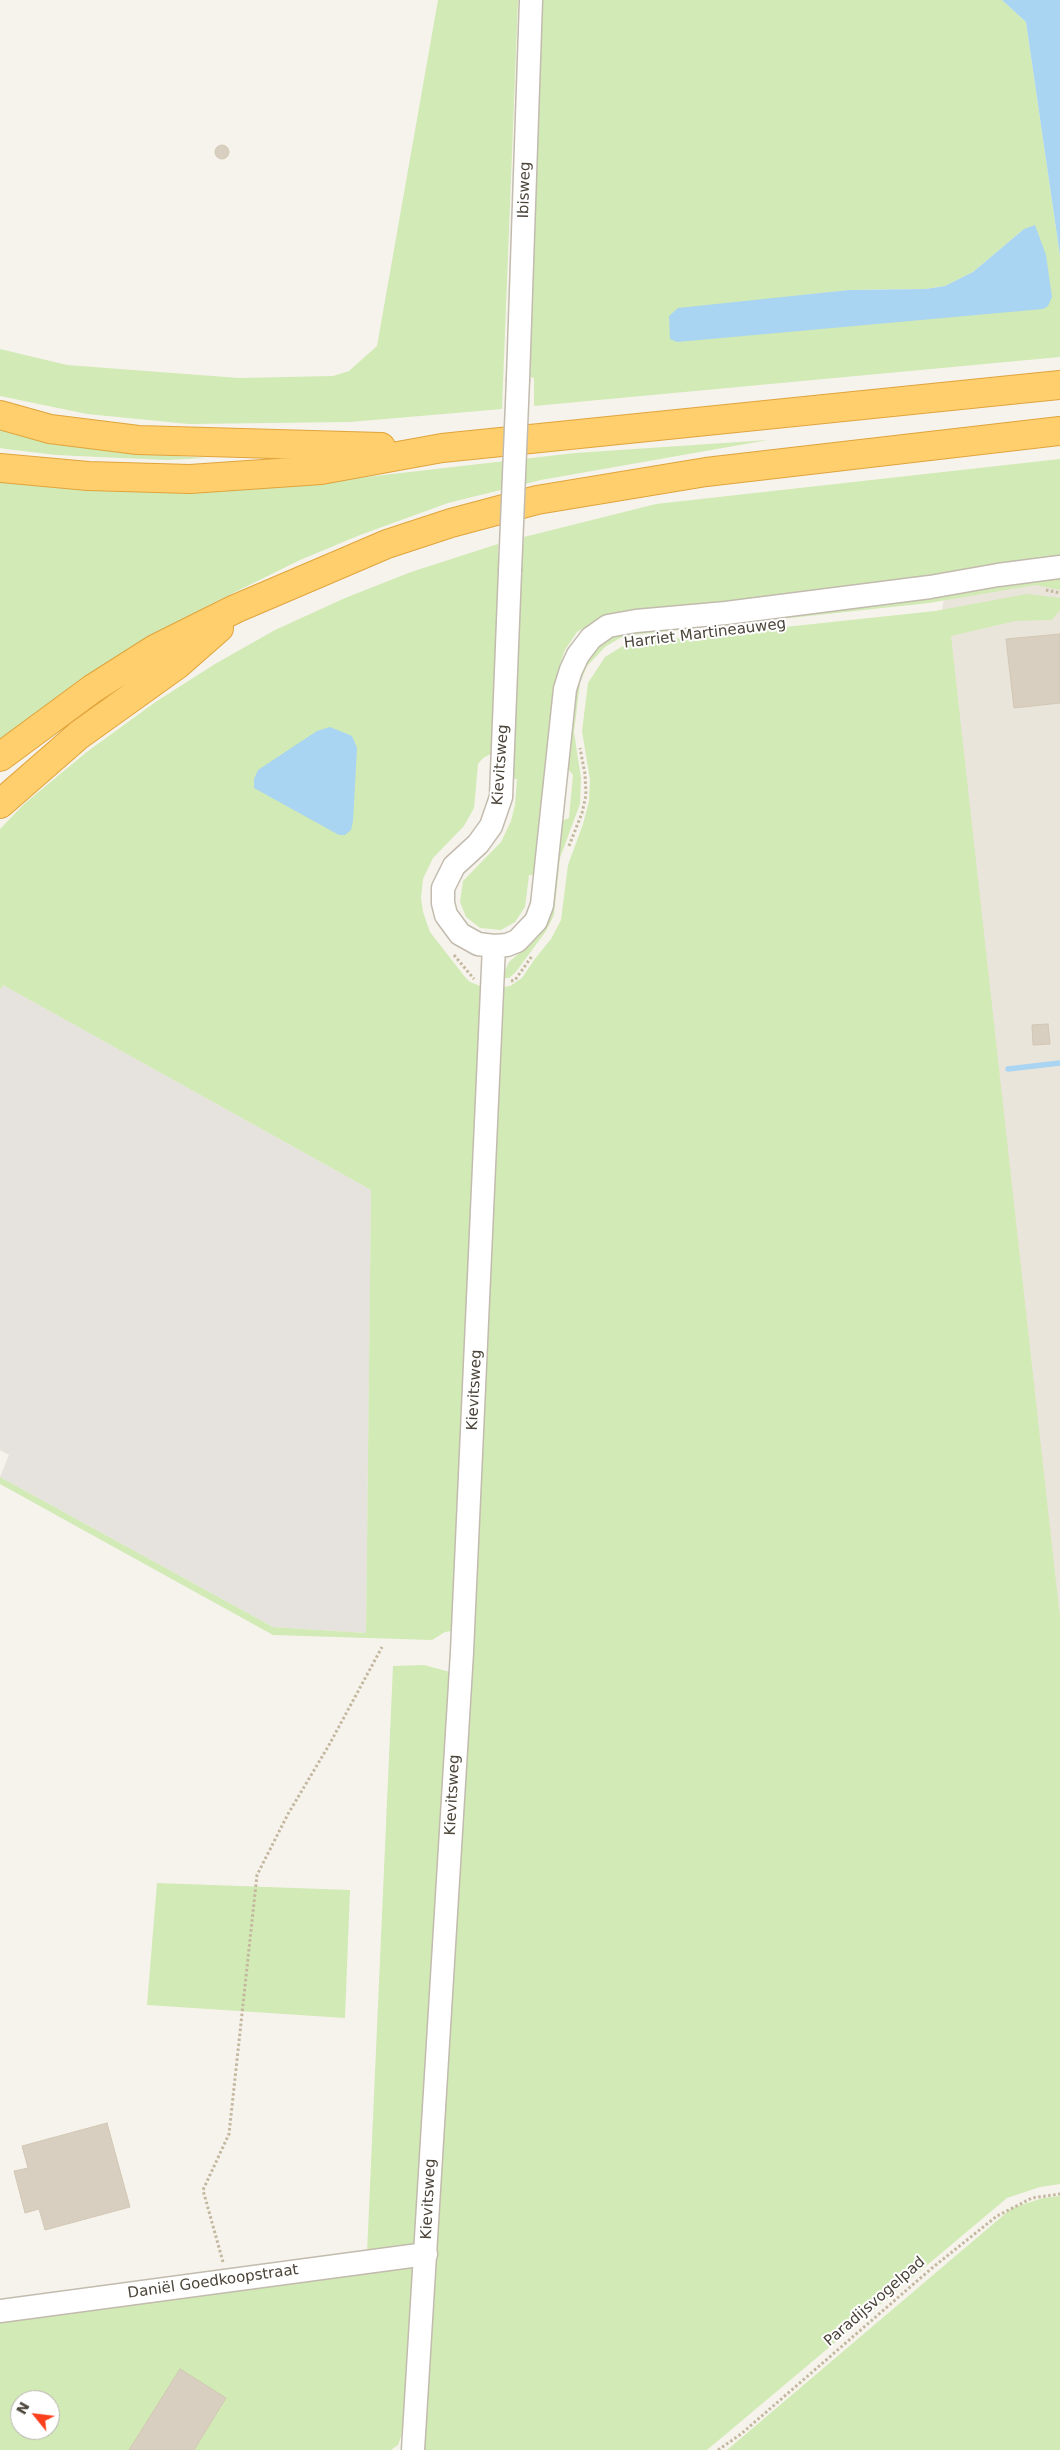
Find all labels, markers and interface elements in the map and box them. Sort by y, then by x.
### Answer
street label: Ibisweg [515,161,535,219]
street label: Harriet Martineauweg [623,615,787,653]
street label: Kievitsweg [489,724,513,806]
street label: Kievitsweg [464,1349,486,1431]
street label: Kievitsweg [442,1754,464,1836]
street label: Kievitsweg [418,2158,440,2240]
street label: Paradijsvogelpad [821,2253,929,2351]
street label: Daniël Goedkoopstraat [126,2261,300,2303]
north arrow [10,2390,60,2440]
text: N [13,2399,33,2417]

